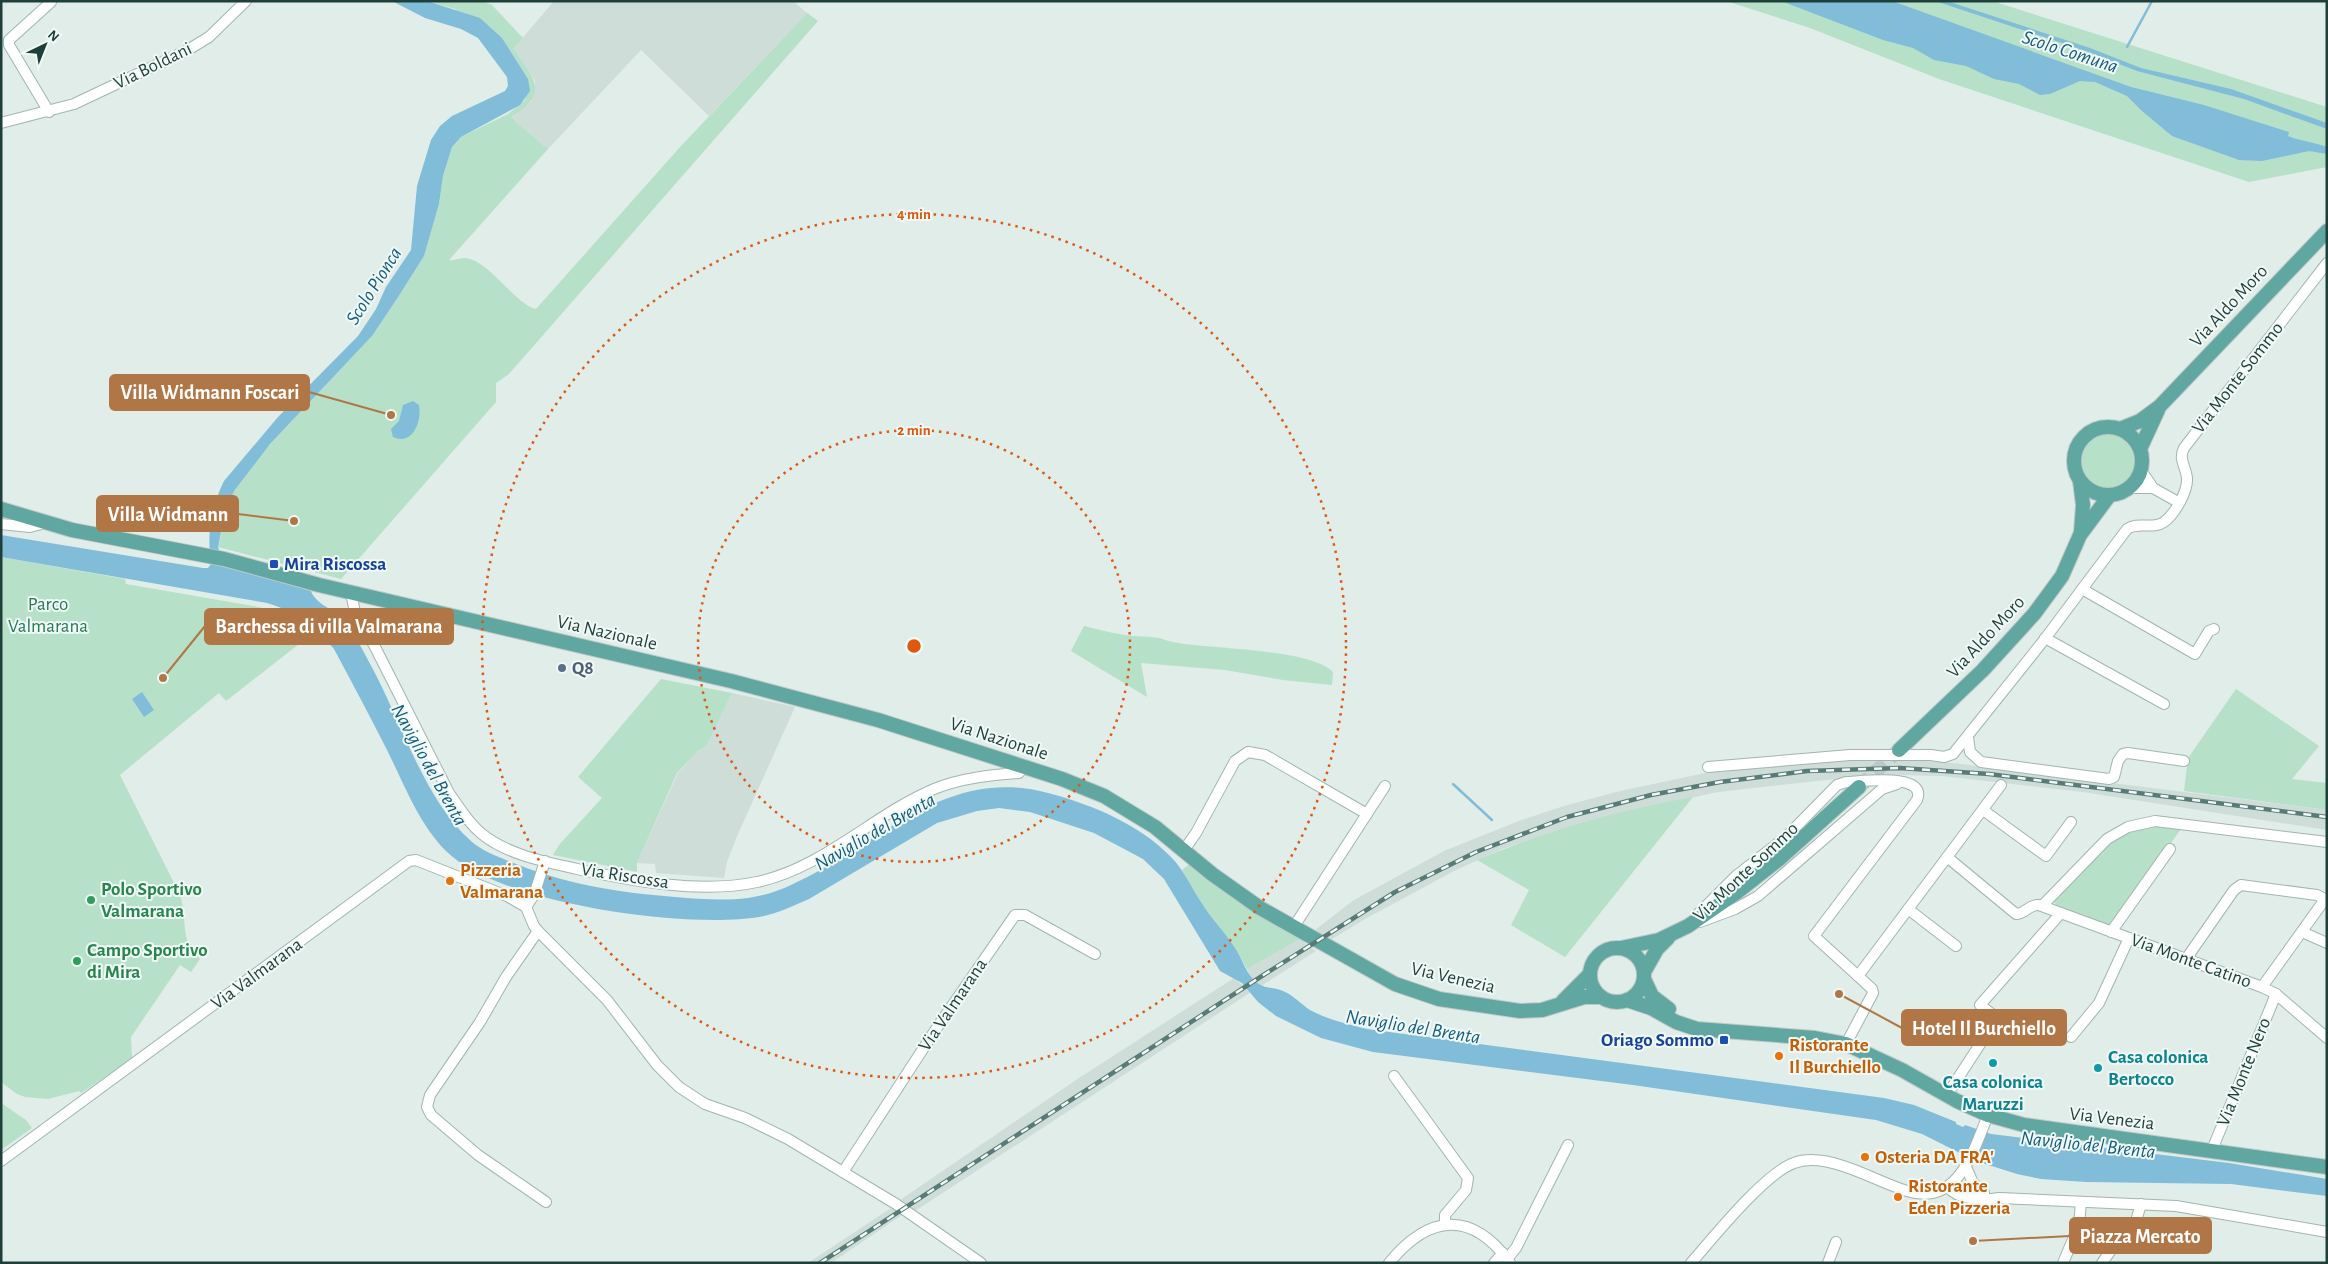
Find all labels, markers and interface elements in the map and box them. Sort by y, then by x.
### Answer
north arrow [20,20,70,70]
water label: Scolo Comuna [2020,27,2120,77]
text: N [45,28,62,45]
street label: Via Boldani [111,39,195,93]
text: 4 min [897,207,931,222]
water label: Scolo Pionca [342,244,406,328]
street label: Via Aldo Moro [2186,261,2272,351]
street label: Via Monte Sommo [2189,319,2287,437]
callout: Villa Widmann Foscari [110,375,309,410]
text: Villa Widmann Foscari [121,383,299,403]
text: 2 min [897,423,931,438]
callout: Villa Widmann [97,496,238,531]
text: Villa Widmann [108,505,228,525]
place label: Mira Riscossa [284,555,386,574]
marker: Mira Riscossa [268,558,280,570]
street label: Via Aldo Moro [1943,592,2029,682]
park label: Parco Valmarana [8,595,88,636]
callout: Barchessa di villa Valmarana [205,609,453,644]
street label: Via Nazionale [555,612,659,654]
text: Barchessa di villa Valmarana [215,617,443,637]
centre of rings [905,637,923,655]
place label: Q8 [572,659,594,678]
marker: Q8 [556,662,568,674]
water label: Naviglio del Brenta [387,701,471,829]
street label: Via Nazionale [947,714,1051,764]
water label: Naviglio del Brenta [811,789,939,875]
street label: Via Monte Sommo [1690,819,1802,925]
street label: Via Riscossa [580,860,671,892]
place label: Pizzeria Valmarana [460,861,543,902]
marker: Pizzeria Valmarana [444,875,456,887]
place label: Polo Sportivo Valmarana [101,880,202,921]
marker: Polo Sportivo Valmarana [85,894,97,906]
street label: Via Monte Catino [2128,930,2254,992]
street label: Via Valmarana [208,935,306,1013]
place label: Campo Sportivo di Mira [87,941,208,982]
marker: Campo Sportivo di Mira [71,955,83,967]
street label: Via Valmarana [915,955,991,1055]
street label: Via Venezia [1409,959,1497,997]
water label: Naviglio del Brenta [1344,1007,1482,1047]
callout: Hotel Il Burchiello [1902,1010,2066,1045]
street label: Via Monte Nero [2214,1015,2274,1129]
text: Hotel Il Burchiello [1912,1019,2056,1039]
place label: Oriago Sommo [1601,1031,1714,1050]
marker: Oriago Sommo [1718,1034,1730,1046]
place label: Ristorante Il Burchiello [1789,1036,1881,1077]
place label: Casa colonica Bertocco [2108,1048,2209,1089]
marker: Ristorante Il Burchiello [1773,1050,1785,1062]
marker: Casa colonica Maruzzi [1987,1057,1999,1069]
marker: Casa colonica Bertocco [2092,1062,2104,1074]
place label: Casa colonica Maruzzi [1943,1073,2043,1114]
street label: Via Venezia [2068,1104,2156,1134]
water label: Naviglio del Brenta [2019,1128,2157,1162]
place label: Osteria DA FRA' [1875,1148,1994,1167]
marker: Osteria DA FRA' [1859,1151,1871,1163]
place label: Ristorante Eden Pizzeria [1908,1177,2010,1218]
marker: Ristorante Eden Pizzeria [1892,1191,1904,1203]
callout: Piazza Mercato [2070,1218,2211,1253]
text: Piazza Mercato [2079,1227,2201,1247]

